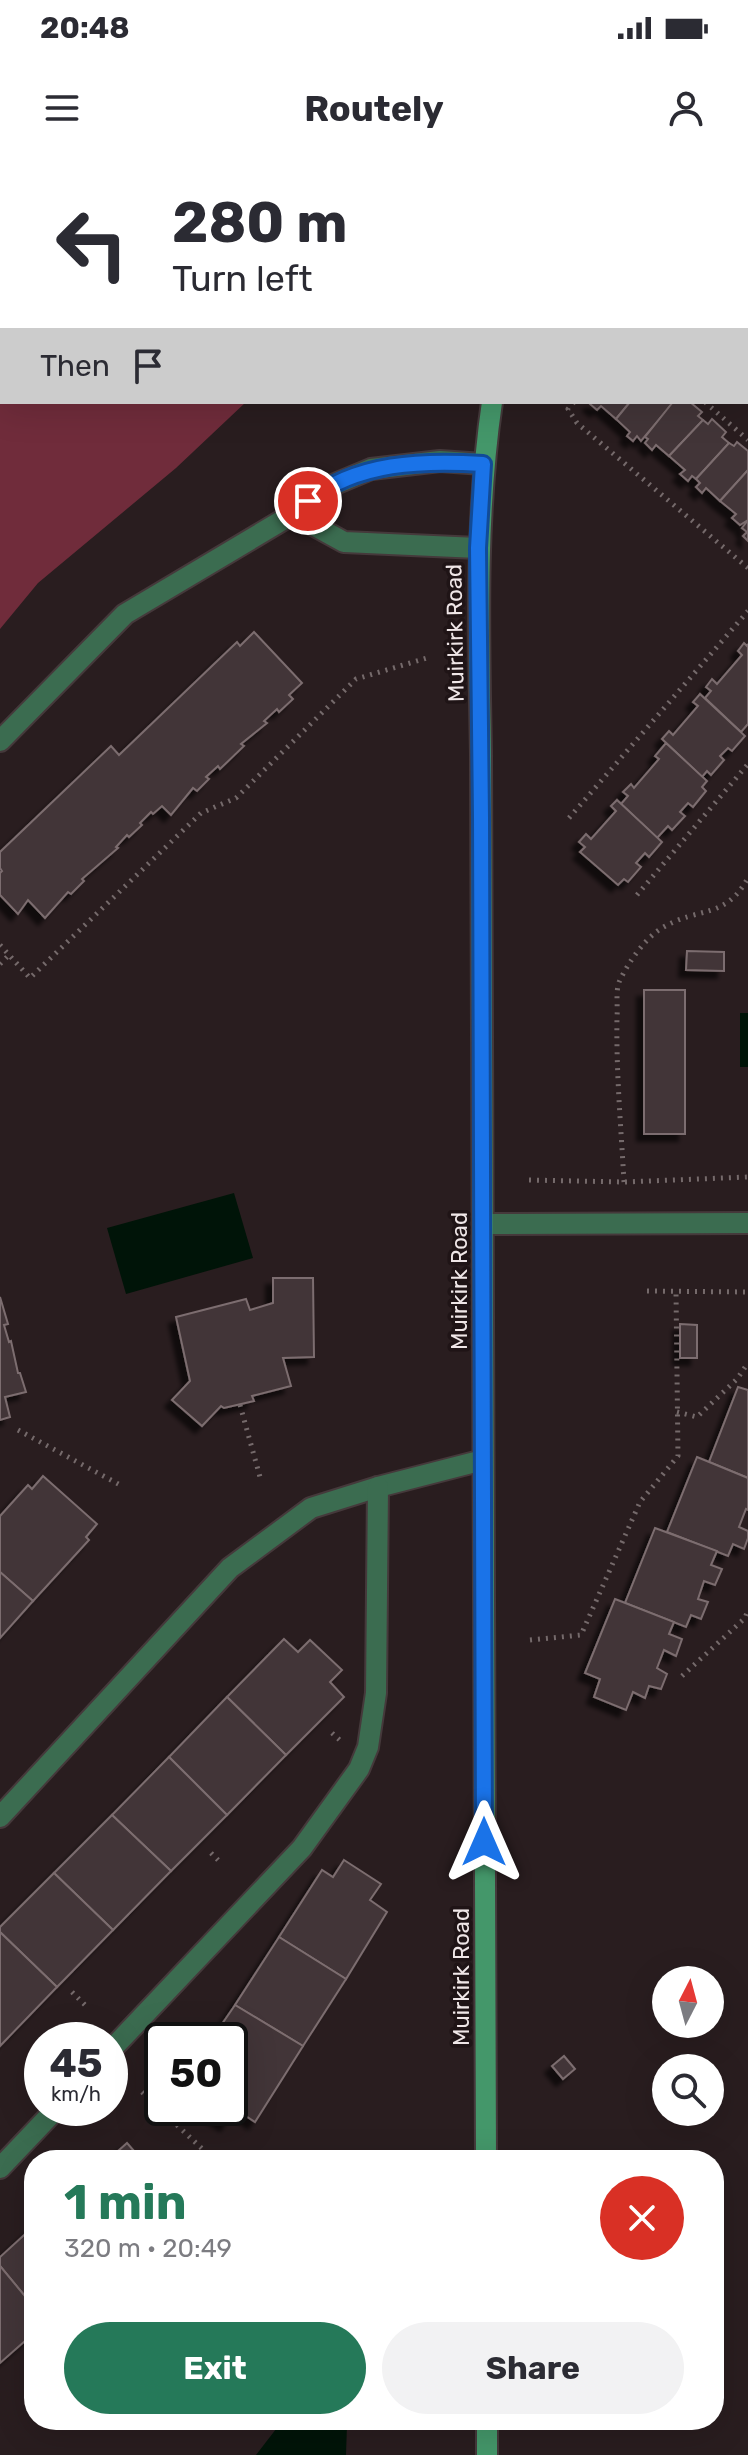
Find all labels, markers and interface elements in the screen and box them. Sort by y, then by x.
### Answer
text: 20:48 [40,10,129,46]
icon: menu [40,86,84,130]
icon: person [664,86,708,130]
text: Routely [304,87,444,130]
text: 280 m [172,190,348,256]
icon: left [40,192,144,296]
text: Turn left [172,257,313,300]
icon: arrive [126,344,170,388]
text: Then [40,348,110,384]
pin [274,467,342,535]
icon: arrive [286,479,330,523]
street label: Muirkirk Road [440,564,470,702]
street label: Muirkirk Road [446,1212,473,1350]
position arrow [442,1800,526,1884]
street label: Muirkirk Road [448,1908,475,2046]
north arrow [652,1966,724,2038]
map controls [652,1966,724,2126]
speed limit sign: 50 [144,2022,248,2126]
text: 45 [49,2040,103,2087]
button: search [652,2054,724,2126]
text: km/h [51,2082,101,2106]
text: 1 min [64,2174,187,2231]
button: close [600,2176,684,2260]
text: 320 m · 20:49 [64,2233,232,2264]
button: Exit [64,2322,366,2414]
button: Share [382,2322,684,2414]

